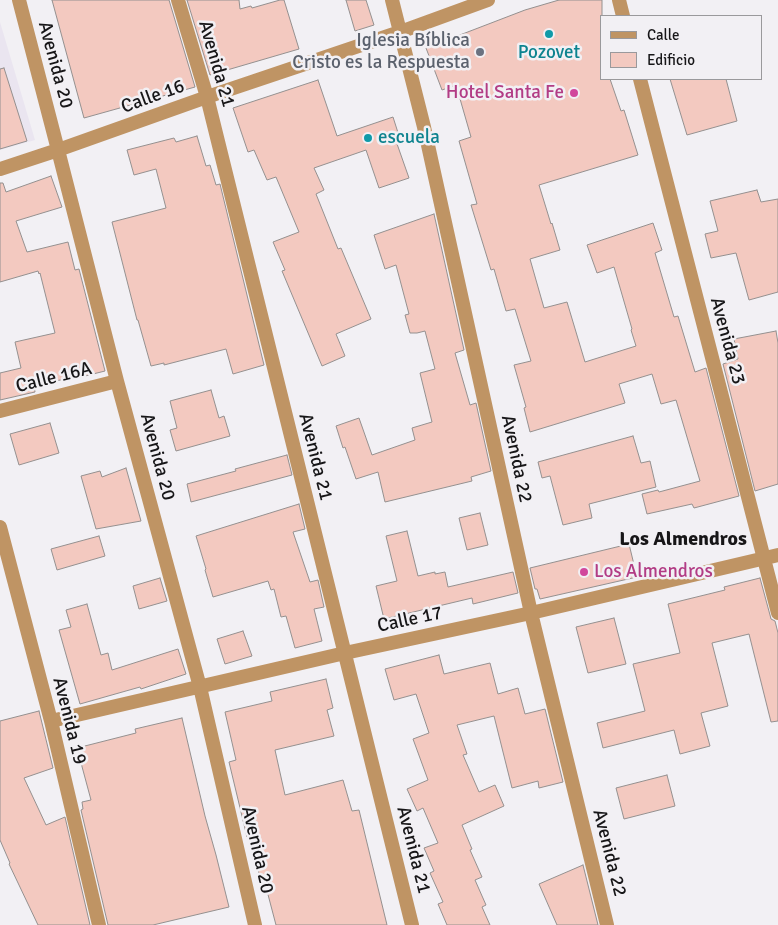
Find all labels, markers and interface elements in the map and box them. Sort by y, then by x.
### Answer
legend [600,15,763,80]
street label: Avenida 21 [193,18,239,110]
street label: Avenida 20 [32,19,78,111]
text: Calle [647,26,680,44]
marker: Pozovet [543,28,555,40]
place label: Iglesia Bíblica Cristo es la Respuesta [292,30,470,74]
place label: Pozovet [518,42,580,64]
marker: Iglesia Bíblica Cristo es la Respuesta [474,46,486,58]
text: Edificio [647,51,695,69]
street label: Calle 16 [118,75,188,119]
place label: Hotel Santa Fe [446,82,564,104]
marker: Hotel Santa Fe [568,87,580,99]
place label: escuela [378,127,440,149]
marker: escuela [362,132,374,144]
street label: Avenida 23 [704,295,750,387]
street label: Calle 16A [14,358,94,398]
street label: Avenida 20 [134,411,180,503]
street label: Avenida 21 [293,411,337,503]
street label: Avenida 22 [496,413,536,505]
district label: Los Almendros [619,528,747,552]
place label: Los Almendros [594,561,713,583]
marker: Los Almendros [578,566,590,578]
street label: Calle 17 [375,602,445,638]
street label: Avenida 19 [47,675,91,767]
street label: Avenida 20 [236,804,278,896]
street label: Avenida 21 [391,804,435,896]
street label: Avenida 22 [587,807,631,899]

